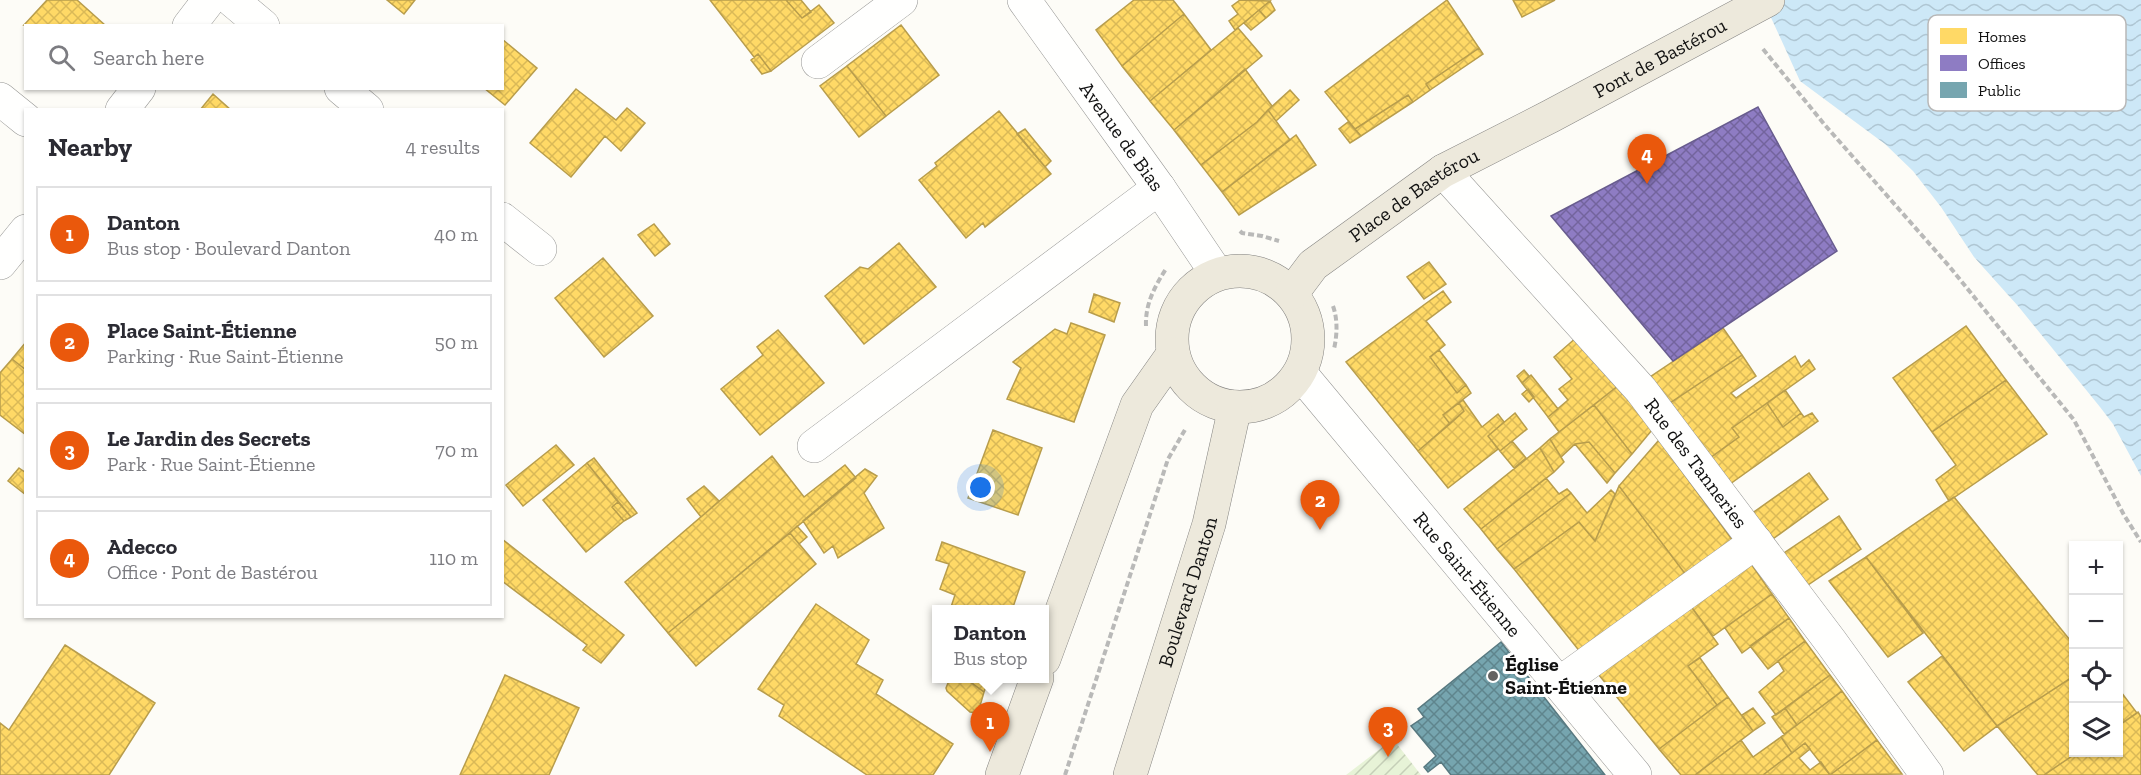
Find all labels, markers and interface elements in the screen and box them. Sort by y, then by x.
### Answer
street label: Pont de Bastérou [1589,13,1730,103]
legend [1928,15,2126,111]
search box [24,24,504,90]
text: Homes [1978,27,2026,46]
icon: search [45,41,78,74]
text: Search here [93,44,204,71]
text: Offices [1978,54,2025,73]
street label: Avenue de Bias [1075,77,1169,196]
text: Public [1978,81,2021,100]
text: Nearby [48,131,132,163]
pin: 4 [1628,134,1666,184]
text: 4 results [405,135,480,159]
street label: Place de Bastérou [1344,143,1483,247]
text: Danton [107,209,180,236]
text: 1 [65,222,74,246]
text: 40 m [434,222,478,246]
text: Bus stop · Boulevard Danton [107,236,350,260]
text: Place Saint-Étienne [107,317,297,344]
text: 2 [64,330,75,354]
text: 50 m [434,330,478,354]
text: Parking · Rue Saint-Étienne [107,344,343,368]
street label: Rue des Tanneries [1639,393,1753,533]
text: Le Jardin des Secrets [107,425,311,452]
text: 3 [64,438,75,462]
text: 70 m [435,438,478,462]
text: Park · Rue Saint-Étienne [107,452,315,476]
your location [966,473,995,502]
pin: 2 [1300,480,1340,530]
street label: Rue Saint-Étienne [1409,507,1527,642]
street label: Boulevard Danton [1153,514,1222,670]
text: Adecco [107,533,177,560]
map controls [2069,541,2123,757]
button: + [2069,541,2123,595]
text: 4 [64,546,75,570]
text: 110 m [429,546,478,570]
text: Office · Pont de Bastérou [107,560,318,584]
button: − [2069,595,2123,649]
popup [932,605,1049,683]
text: Danton [953,619,1026,646]
text: Bus stop [953,646,1028,670]
button: locate [2069,649,2123,703]
place label: Église Saint-Étienne [1505,652,1627,699]
marker: Église Saint-Étienne [1486,669,1500,683]
pin: 1 [970,702,1010,752]
button: layers [2069,703,2123,757]
pin: 3 [1368,708,1408,757]

